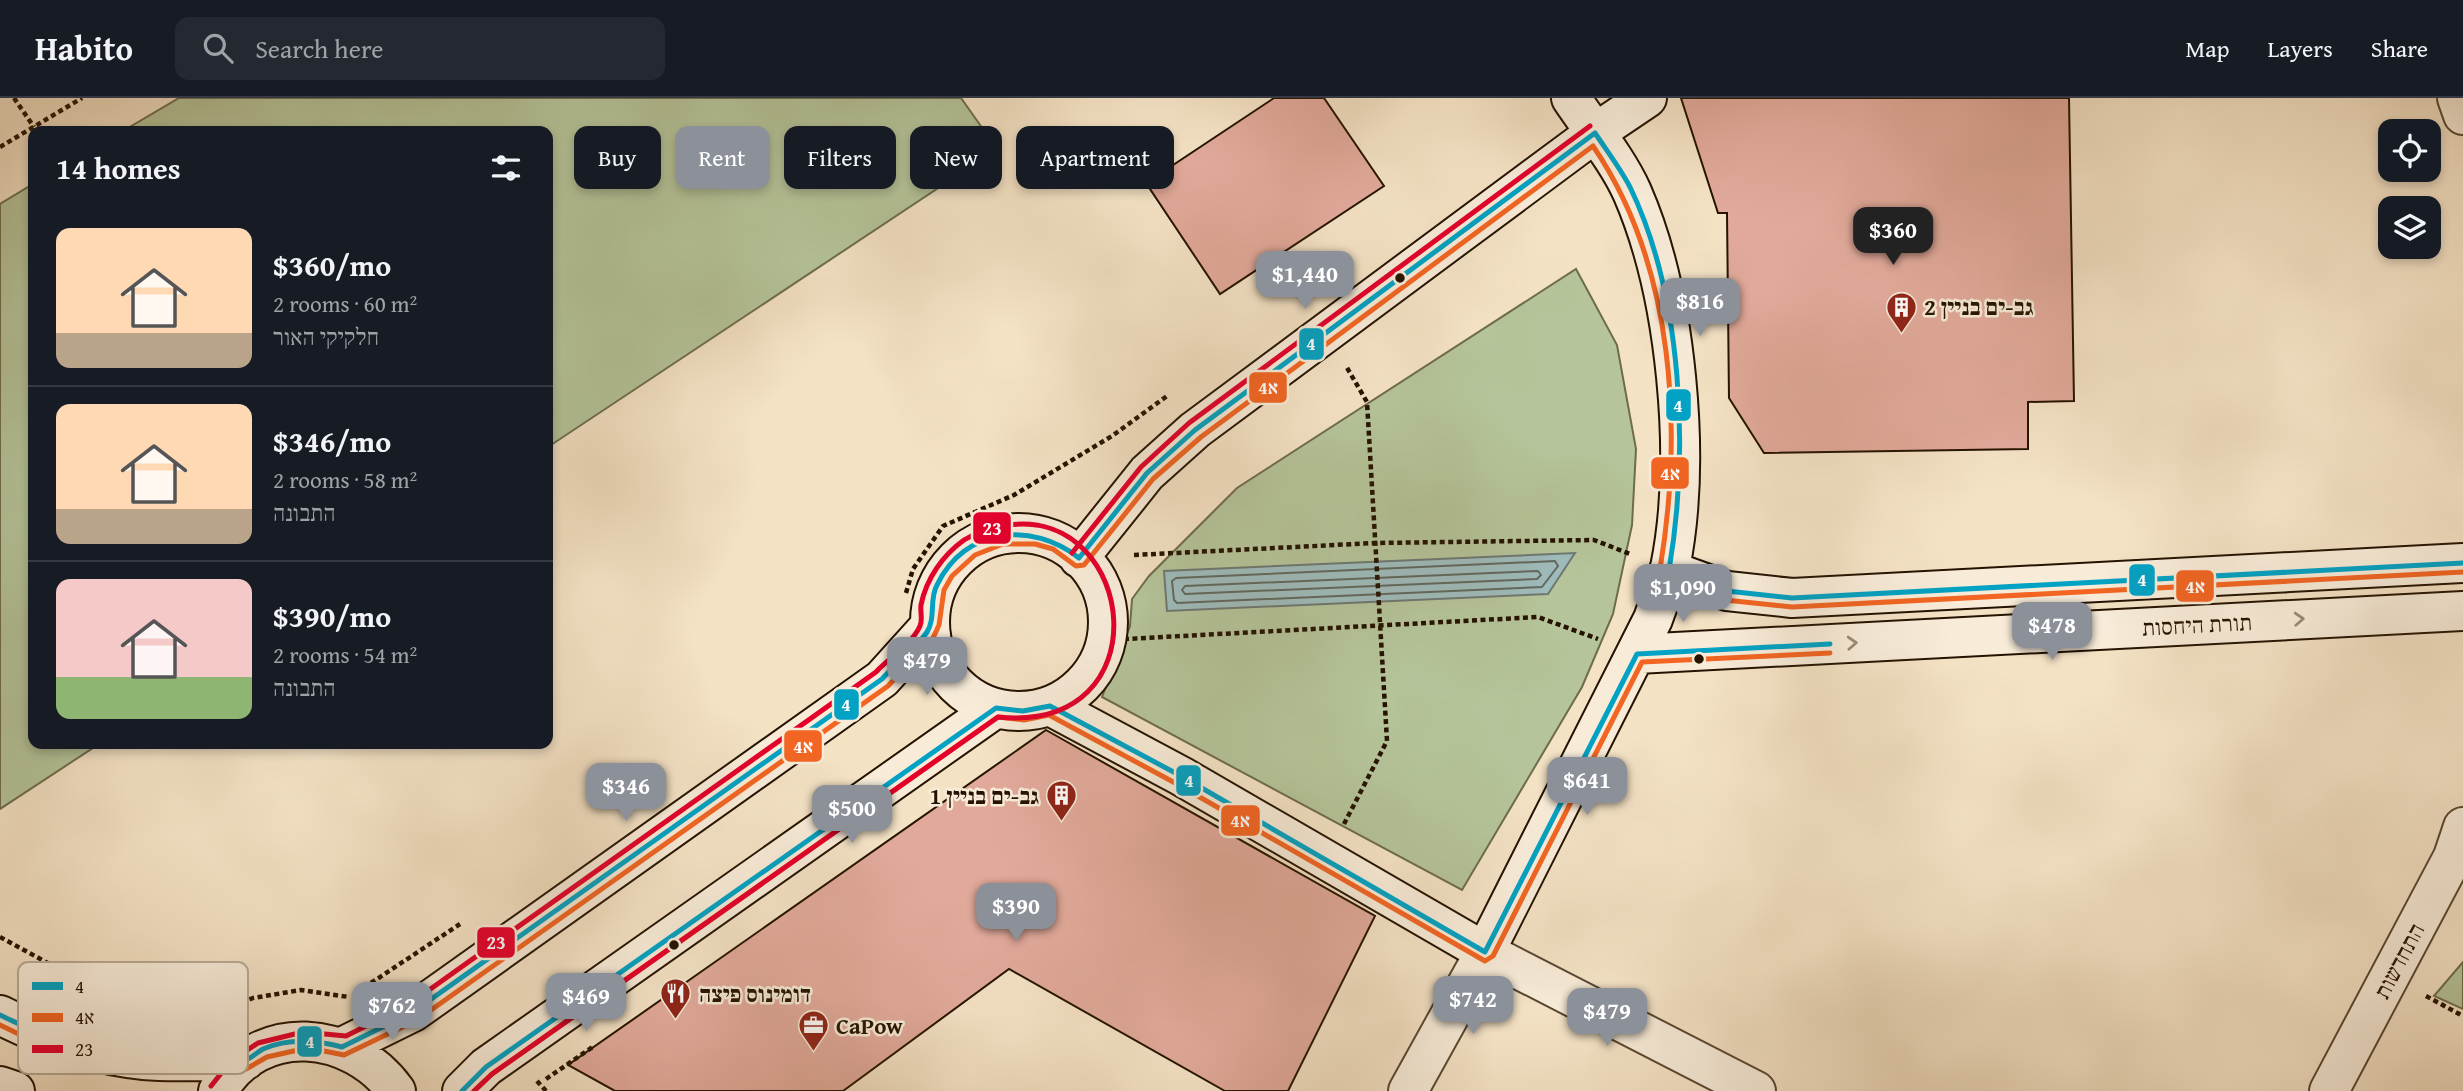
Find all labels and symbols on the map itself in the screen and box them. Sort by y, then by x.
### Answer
pin: $360 [1852,208,1934,267]
pin: $1,440 [1248,252,1362,311]
unlabelled marker [1393,271,1407,285]
pin: $816 [1659,278,1741,338]
building icon: גב-ים בניין 2 [1884,290,1918,334]
place label: גב-ים בניין 2 [1924,290,2034,323]
line badge: 4 [1298,327,1325,361]
text: 4 [1306,329,1316,357]
line badge: 4א [1248,371,1288,404]
text: 4א [1258,373,1278,401]
line badge: 4 [1665,388,1692,422]
text: 4 [1673,391,1683,419]
line badge: 4א [1650,456,1690,490]
text: 4א [1660,459,1680,487]
line badge: 23 [972,511,1012,545]
text: 23 [982,514,1002,542]
line badge: 4 [2128,563,2156,597]
pin: $1,090 [1626,564,1740,624]
text: 4 [2137,565,2147,593]
line badge: 4א [2175,569,2215,603]
text: 4א [2185,572,2205,600]
pin: $478 [2011,602,2093,662]
street label: תורת היחסות [2141,605,2253,644]
one-way arrow [2294,612,2305,627]
one-way arrow [1847,636,1858,651]
pin: $479 [886,638,968,697]
unlabelled marker [1692,652,1706,666]
line badge: 4 [833,688,860,721]
text: 4 [841,690,851,718]
line badge: 4א [783,729,823,763]
text: 4א [793,732,813,760]
pin: $641 [1546,758,1628,817]
pin: $346 [585,764,667,823]
line badge: 4 [1175,764,1202,797]
text: 4 [1184,766,1194,794]
place label: גב-ים בניין 1 [930,779,1039,812]
building icon: גב-ים בניין 1 [1045,779,1079,823]
pin: $500 [811,786,893,845]
line badge: 4א [1220,804,1261,837]
text: 4א [1230,806,1250,834]
pin: $390 [975,884,1057,943]
street label: התחדשות [2365,917,2432,1004]
line badge: 23 [476,926,516,959]
text: 23 [486,928,506,956]
unlabelled marker [667,938,681,952]
legend [18,962,248,1074]
text: 4 [75,972,84,1000]
pin: $469 [545,974,627,1033]
pin: $742 [1432,976,1514,1036]
restaurant icon: דומינוס פיצה [659,977,693,1021]
place label: דומינוס פיצה [699,977,811,1010]
pin: $762 [351,982,433,1042]
pin: $479 [1566,988,1648,1048]
text: 4א [75,1003,94,1031]
office icon: CaPow [796,1009,830,1053]
place label: CaPow [836,1009,903,1042]
line badge: 4 [296,1025,323,1058]
text: 4 [305,1027,315,1055]
text: 23 [75,1035,93,1063]

